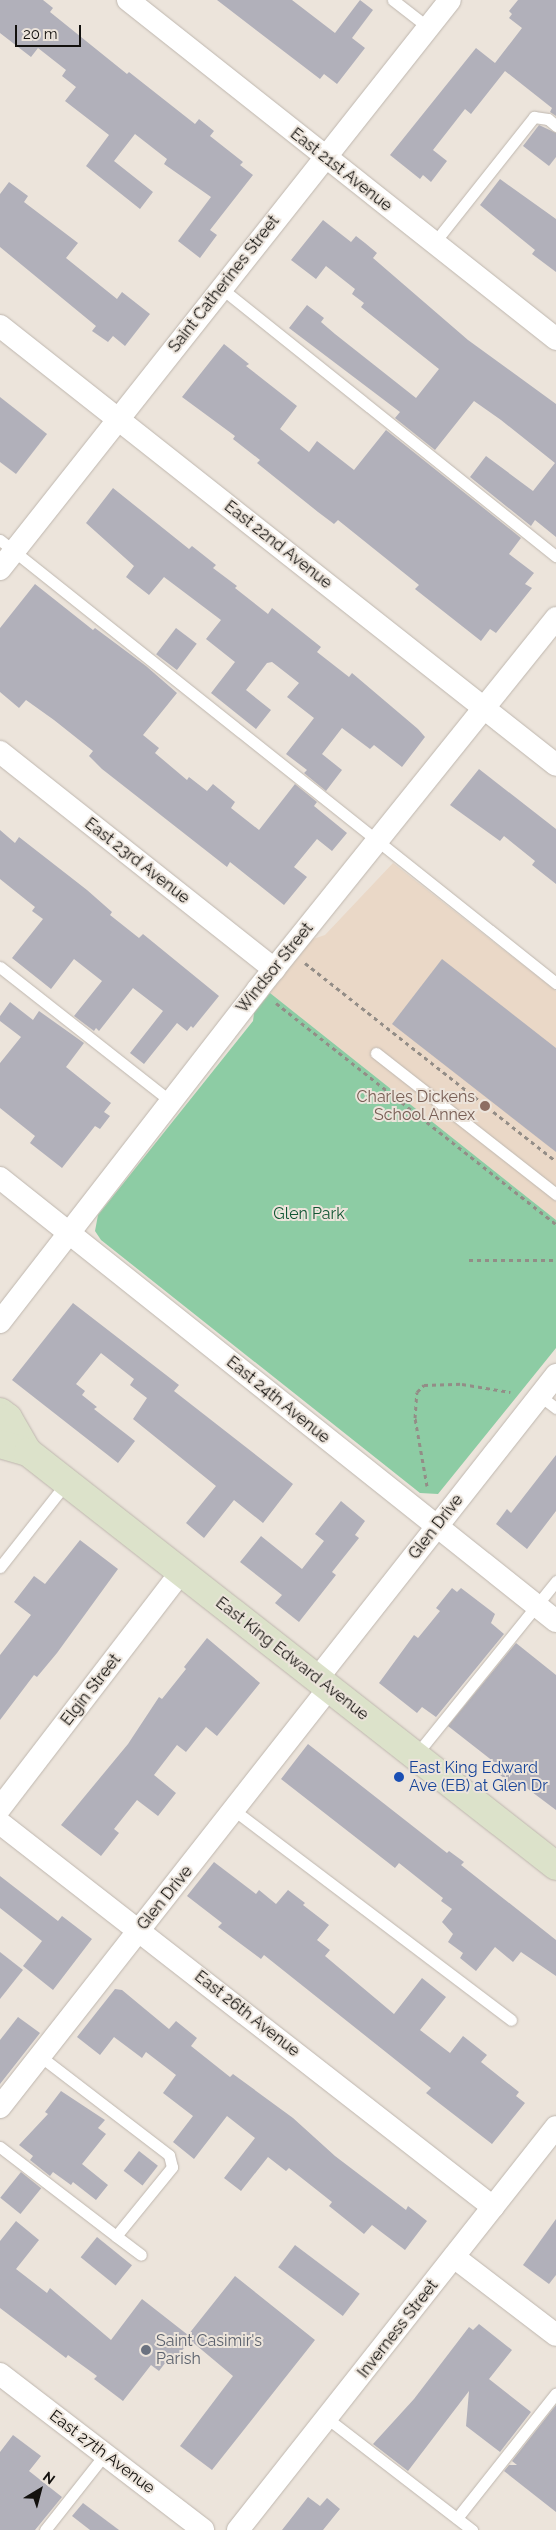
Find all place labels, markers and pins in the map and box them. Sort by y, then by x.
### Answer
place label: Charles Dickens School Annex [357,1087,475,1125]
marker: Charles Dickens School Annex [479,1100,491,1112]
place label: East King Edward Ave (EB) at Glen Dr [409,1758,548,1796]
marker: East King Edward Ave (EB) at Glen Dr [393,1771,405,1783]
place label: Saint Casimir's Parish [156,2331,262,2369]
marker: Saint Casimir's Parish [140,2344,152,2356]

